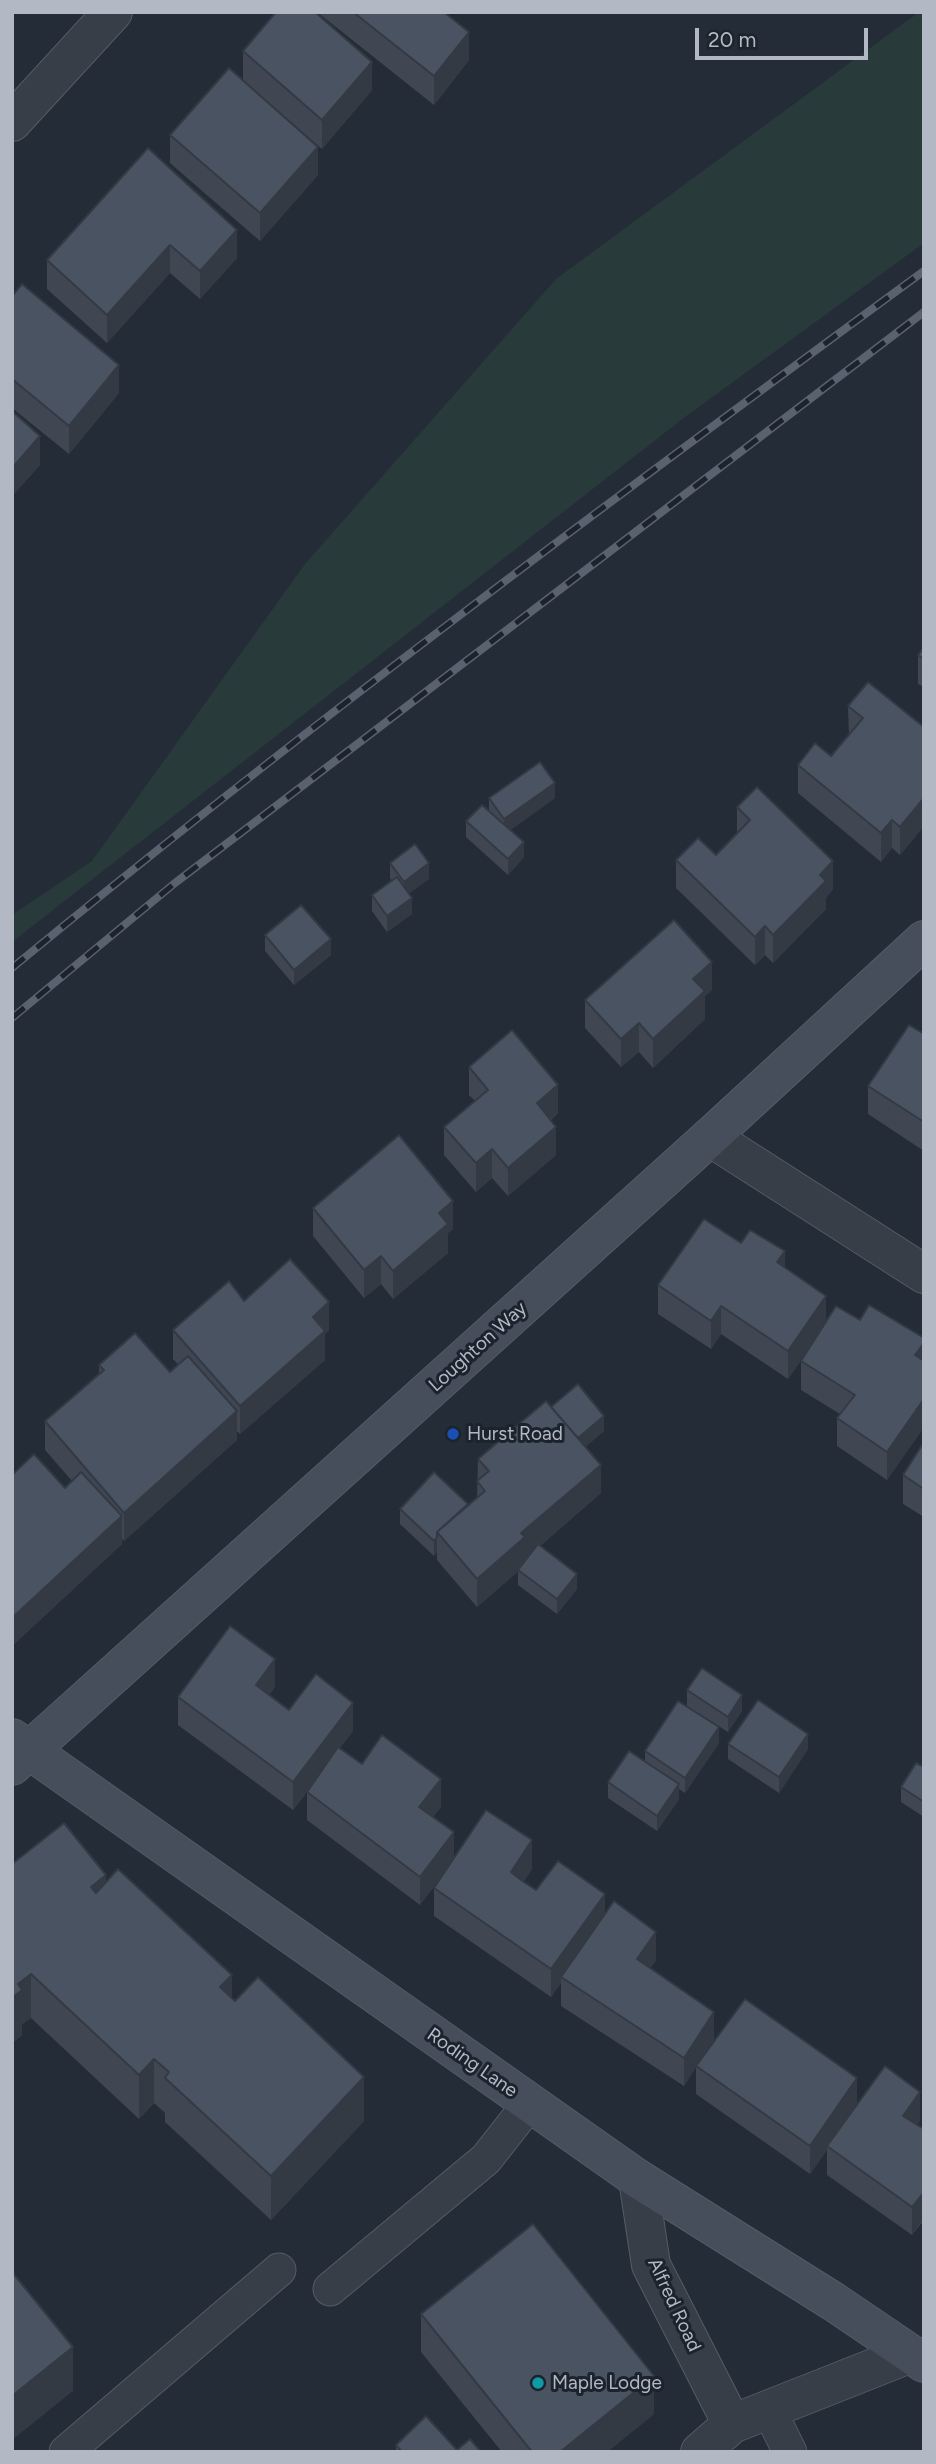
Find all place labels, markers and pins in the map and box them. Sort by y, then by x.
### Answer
place label: Hurst Road [467,1423,563,1445]
marker: Hurst Road [445,1426,461,1442]
place label: Maple Lodge [552,2372,662,2394]
marker: Maple Lodge [530,2375,546,2391]

